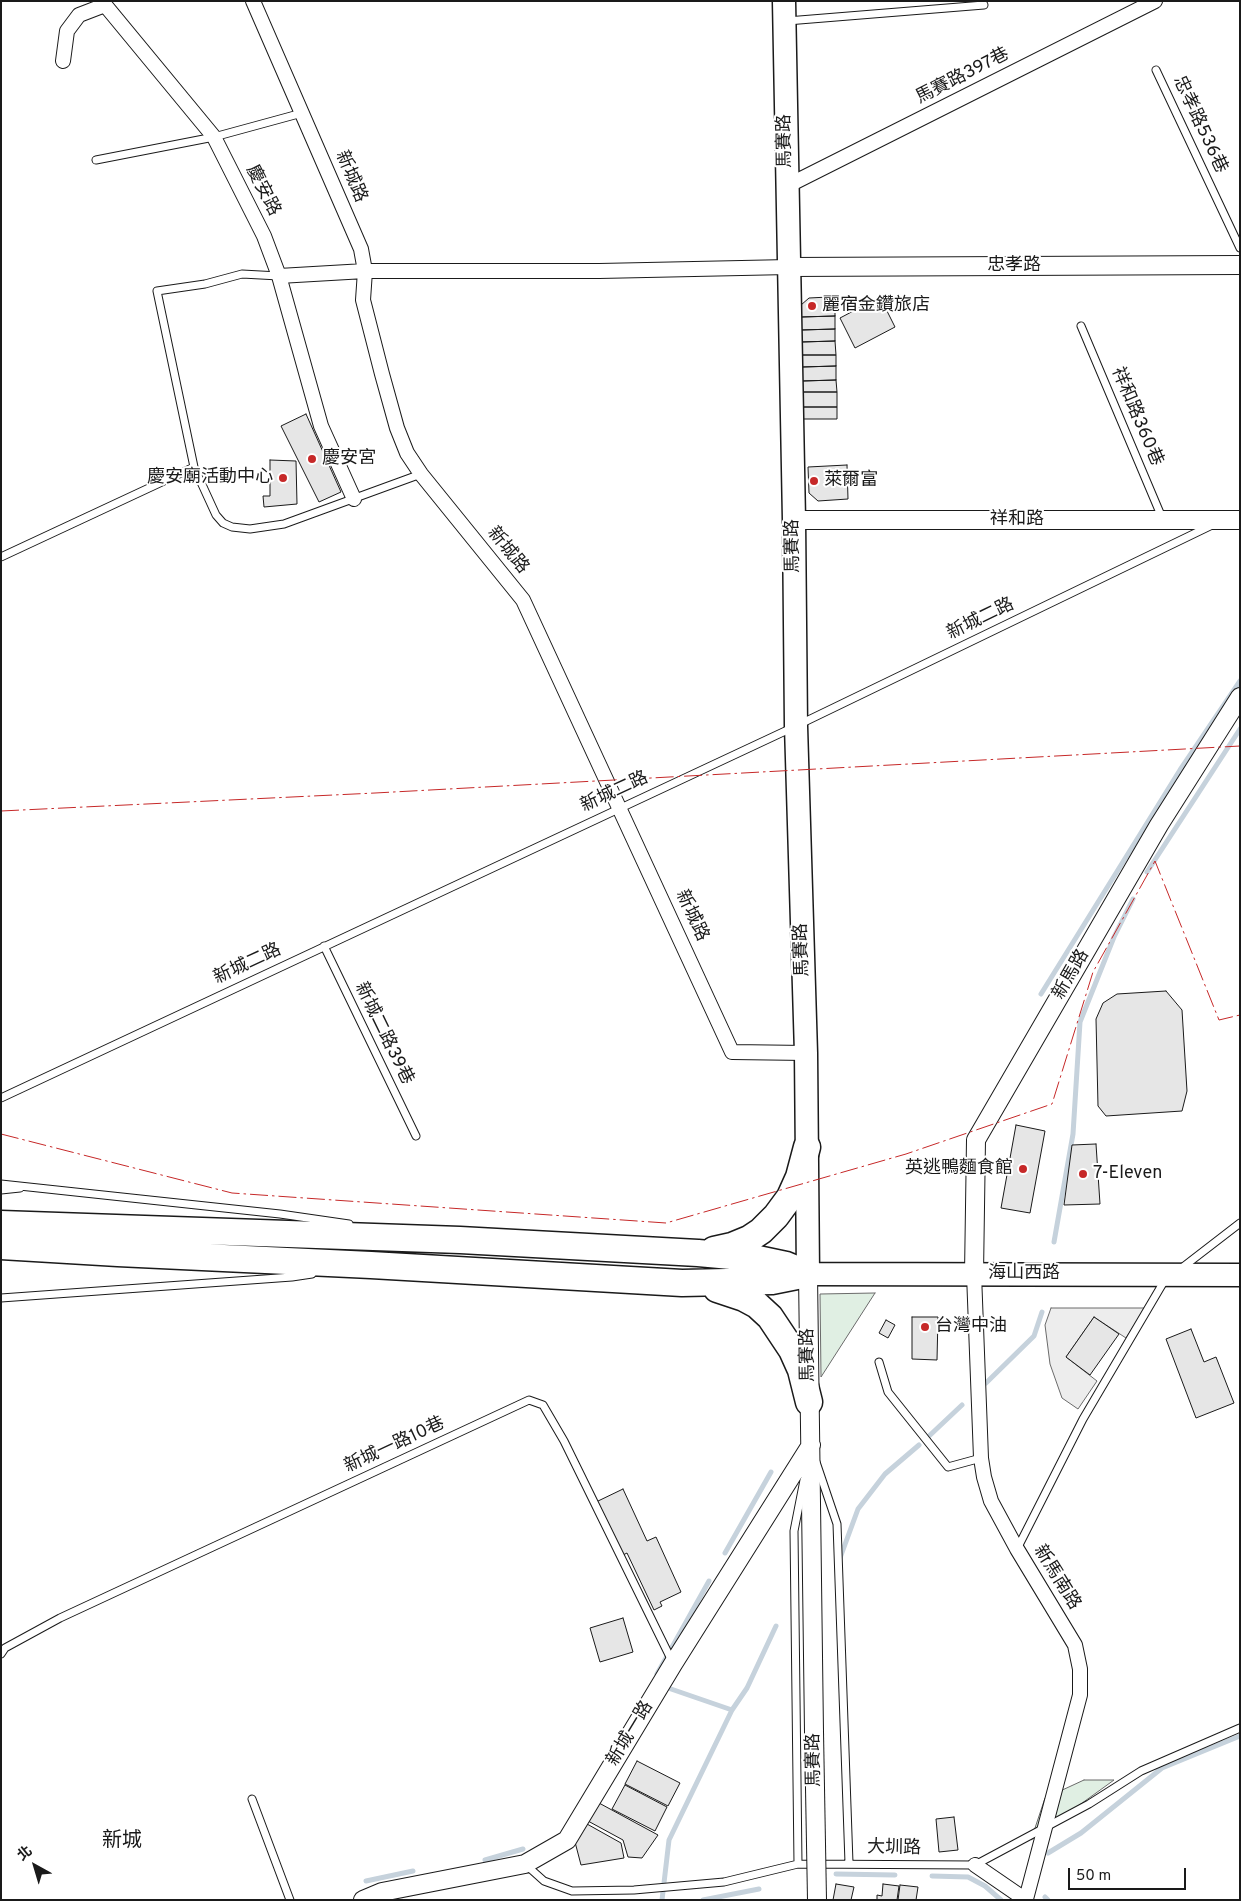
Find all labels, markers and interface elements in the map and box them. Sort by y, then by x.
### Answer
street label: 馬賽路397巷 [913,44,1013,110]
street label: 忠孝路536巷 [1167,73,1231,177]
street label: 馬賽路 [775,114,797,168]
street label: 新城路 [330,148,370,206]
street label: 慶安路 [240,162,284,220]
street label: 忠孝路 [987,255,1041,277]
place label: 麗宿金鑽旅店 [822,295,930,317]
marker: 麗宿金鑽旅店 [806,300,818,312]
street label: 祥和路360巷 [1106,364,1166,470]
place label: 慶安宮 [322,448,376,470]
marker: 慶安宮 [306,453,318,465]
place label: 慶安廟活動中心 [147,467,273,489]
place label: 萊爾富 [824,470,878,492]
marker: 慶安廟活動中心 [277,472,289,484]
marker: 萊爾富 [808,475,820,487]
street label: 祥和路 [990,509,1044,531]
street label: 馬賽路 [783,519,805,573]
street label: 新城路 [482,523,532,579]
street label: 新城二路 [944,595,1018,645]
street label: 新城二路 [578,768,652,818]
street label: 新城路 [670,887,712,945]
street label: 馬賽路 [791,923,815,977]
street label: 新城二路 [211,940,285,990]
street label: 新馬路 [1049,946,1095,1004]
street label: 新城二路39巷 [349,979,417,1089]
place label: 英逃鴨麵食館 [905,1158,1013,1180]
marker: 英逃鴨麵食館 [1017,1163,1029,1175]
place label: 7-Eleven [1093,1163,1162,1185]
marker: 7-Eleven [1077,1168,1089,1180]
street label: 海山西路 [988,1263,1060,1285]
place label: 台灣中油 [935,1316,1007,1338]
marker: 台灣中油 [919,1321,931,1333]
street label: 馬賽路 [798,1328,820,1382]
street label: 新城一路10巷 [341,1413,449,1479]
street label: 新馬南路 [1028,1542,1084,1614]
street label: 新城一路 [603,1698,659,1770]
street label: 馬賽路 [804,1733,826,1787]
district label: 新城 [102,1830,142,1854]
street label: 大圳路 [867,1838,921,1860]
north arrow [10,1841,60,1891]
text: 北 [14,1843,36,1865]
scale bar [1071,1858,1188,1890]
text: 50 m [1076,1867,1111,1886]

